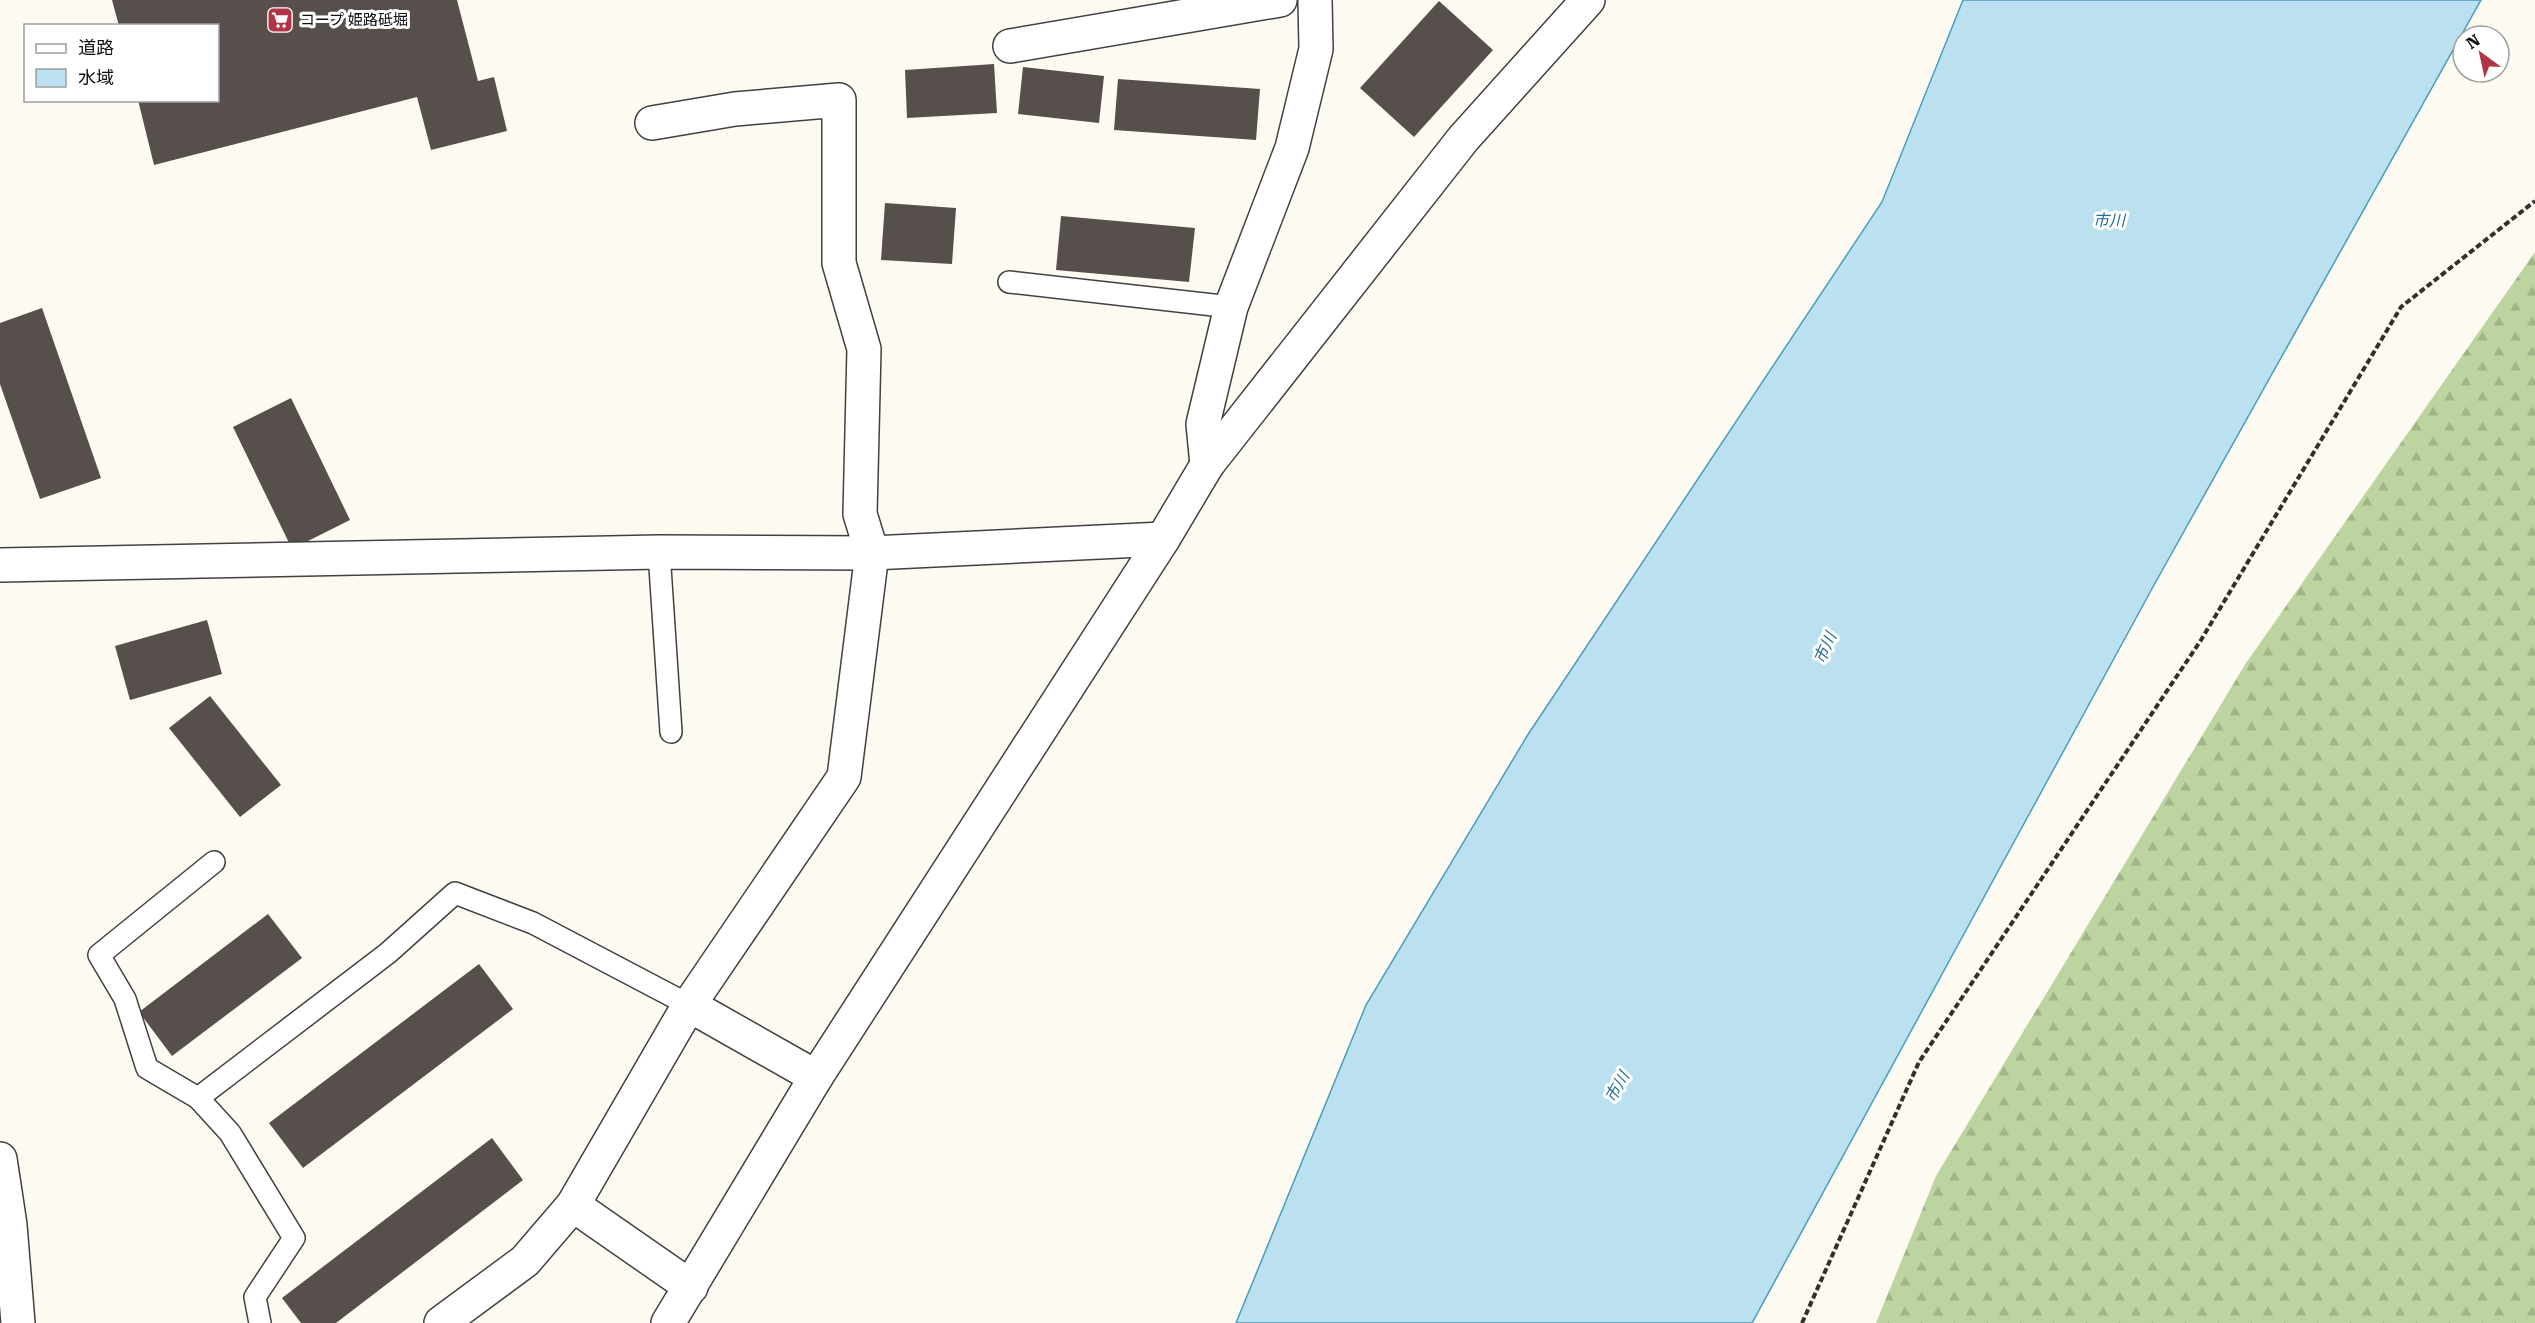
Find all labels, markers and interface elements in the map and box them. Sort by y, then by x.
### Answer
supermarket icon: コープ 姫路砥堀 [265,5,295,35]
place label: コープ 姫路砥堀 [300,11,408,29]
legend [24,24,219,102]
north arrow [2451,24,2511,84]
text: N [2463,31,2483,53]
text: 道路 [78,37,114,58]
text: 水域 [78,67,114,88]
water label: 市川 [2093,211,2127,230]
water label: 市川 [1810,628,1841,666]
water label: 市川 [1601,1067,1634,1106]

